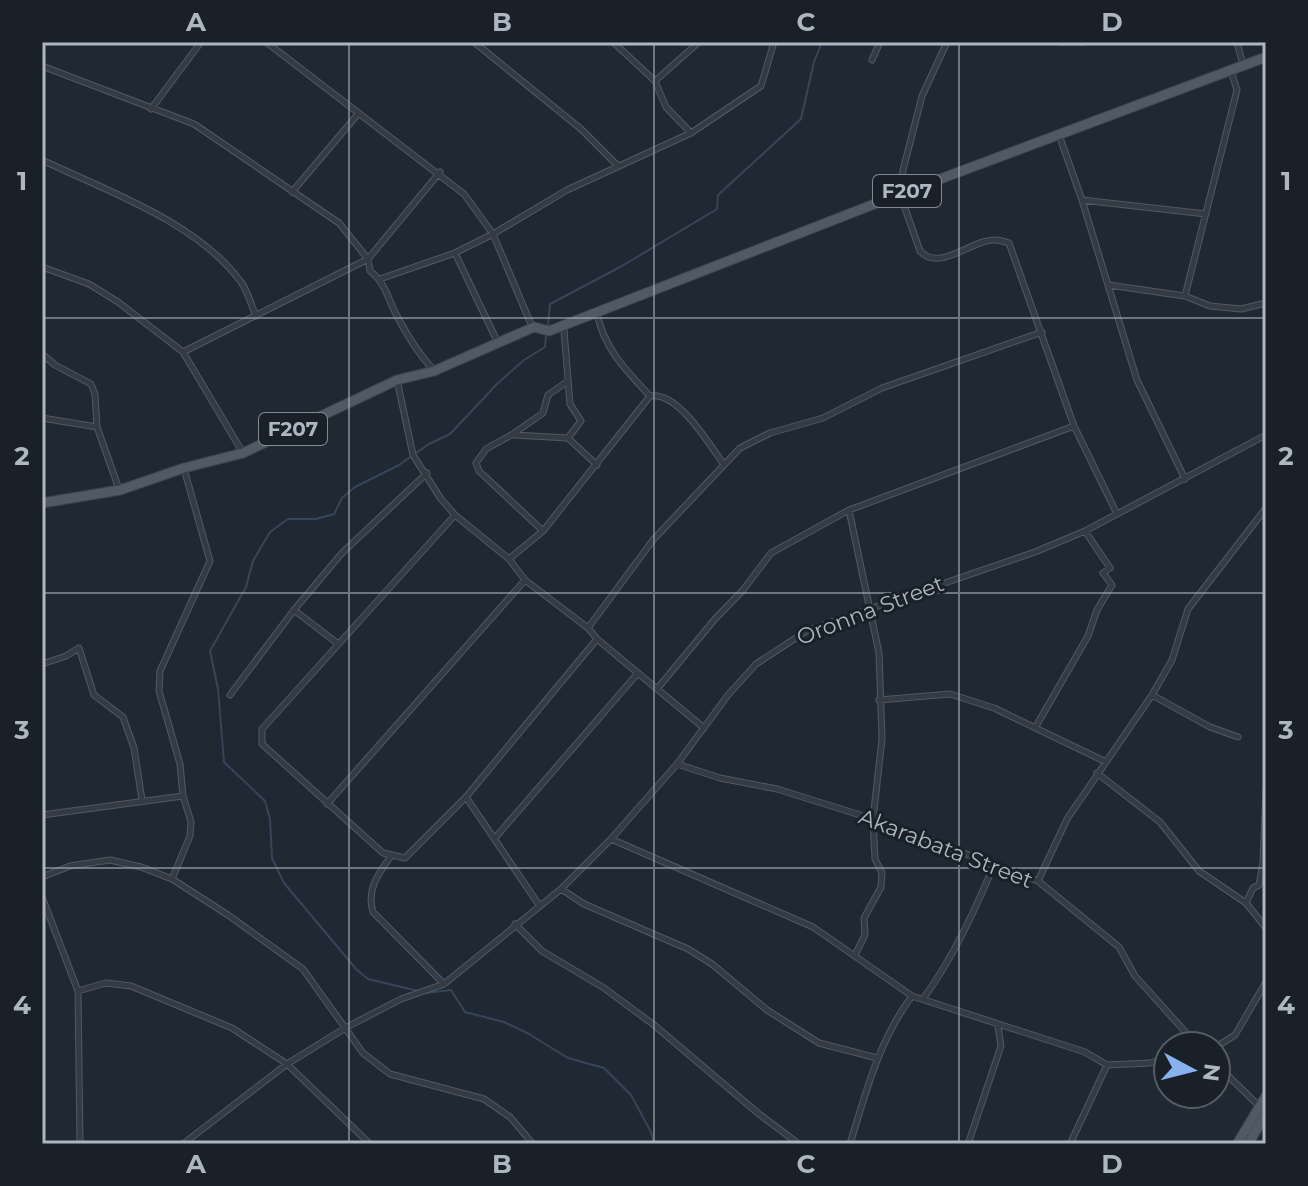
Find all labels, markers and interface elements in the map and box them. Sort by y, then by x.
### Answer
text: A [185,6,207,38]
text: B [492,6,512,38]
text: C [797,6,816,38]
text: D [1101,6,1123,38]
text: 1 [17,165,27,197]
text: 1 [1281,165,1291,197]
road number: F207 [873,175,941,207]
road number: F207 [259,413,327,445]
text: 2 [14,440,30,472]
text: 2 [1278,440,1294,472]
street label: Oronna Street [793,570,948,651]
text: 3 [13,714,30,746]
text: 3 [1277,714,1294,746]
street label: Akarabata Street [855,803,1037,894]
text: 4 [13,989,31,1021]
text: 4 [1277,989,1295,1021]
north arrow [1152,1030,1232,1110]
text: N [1197,1062,1226,1083]
text: A [185,1148,207,1180]
text: B [492,1148,512,1180]
text: C [797,1148,816,1180]
text: D [1101,1148,1123,1180]

